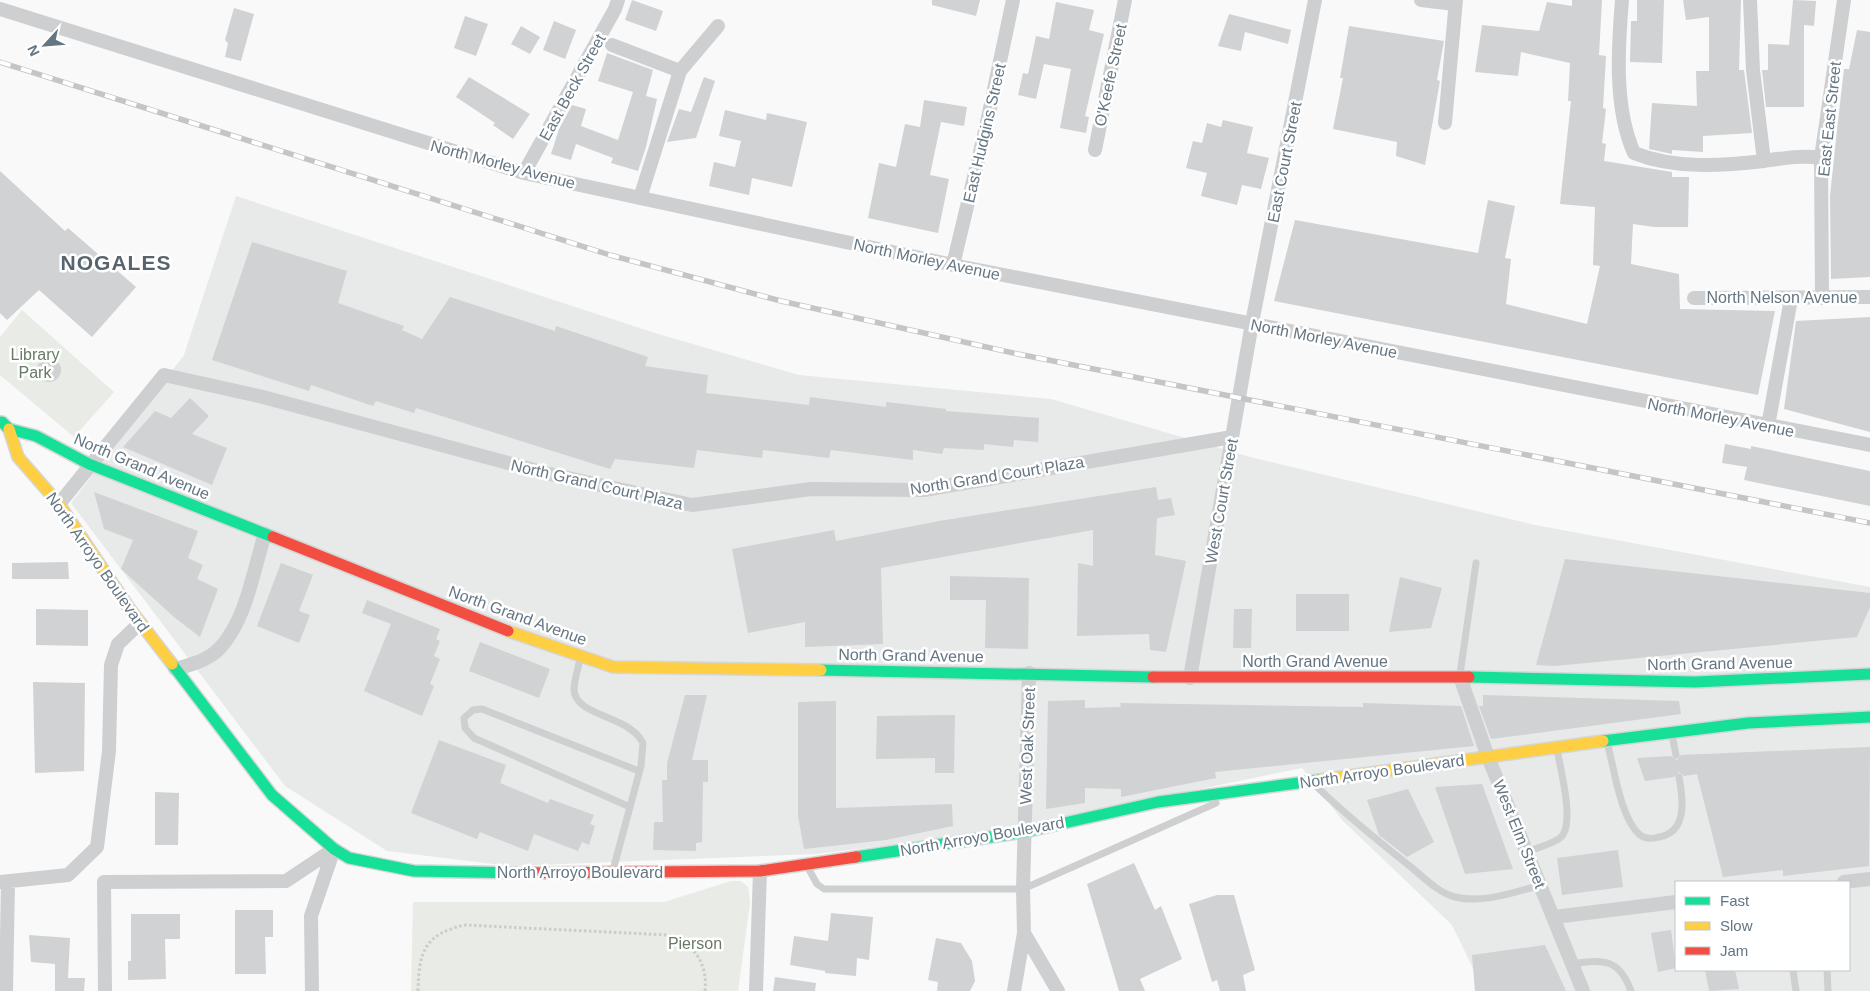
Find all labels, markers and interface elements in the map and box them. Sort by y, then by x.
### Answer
north arrow [20,20,70,70]
street label: O'Keefe Street [1091,22,1130,128]
street label: East Beck Street [536,31,609,143]
text: N [24,43,43,59]
street label: East East Street [1815,60,1844,177]
street label: East Hudgins Street [960,61,1009,204]
street label: East Court Street [1264,100,1305,224]
street label: North Morley Avenue [429,137,577,192]
street label: North Morley Avenue [852,236,1002,283]
district label: NOGALES [61,251,171,274]
street label: North Nelson Avenue [1707,289,1858,306]
street label: North Morley Avenue [1249,316,1399,361]
park label: Library Park [11,346,59,381]
street label: North Morley Avenue [1646,395,1796,440]
street label: North Grand Avenue [71,430,212,503]
street label: West Court Street [1202,437,1241,565]
street label: North Grand Court Plaza [909,453,1085,498]
street label: North Grand Court Plaza [509,456,685,513]
street label: North Arroyo Boulevard [43,489,152,635]
street label: North Grand Avenue [447,583,589,648]
street label: North Grand Avenue [838,646,984,665]
street label: North Grand Avenue [1242,653,1388,670]
street label: North Grand Avenue [1647,654,1793,673]
street label: West Oak Street [1017,687,1038,805]
street label: North Arroyo Boulevard [1299,752,1466,791]
street label: West Elm Street [1490,778,1549,891]
street label: North Arroyo Boulevard [899,814,1065,859]
street label: North Arroyo Boulevard [497,864,663,881]
legend [1675,881,1850,971]
text: Fast [1720,892,1750,909]
text: Slow [1720,917,1753,934]
park label: Pierson [668,935,722,952]
text: Jam [1720,942,1748,959]

